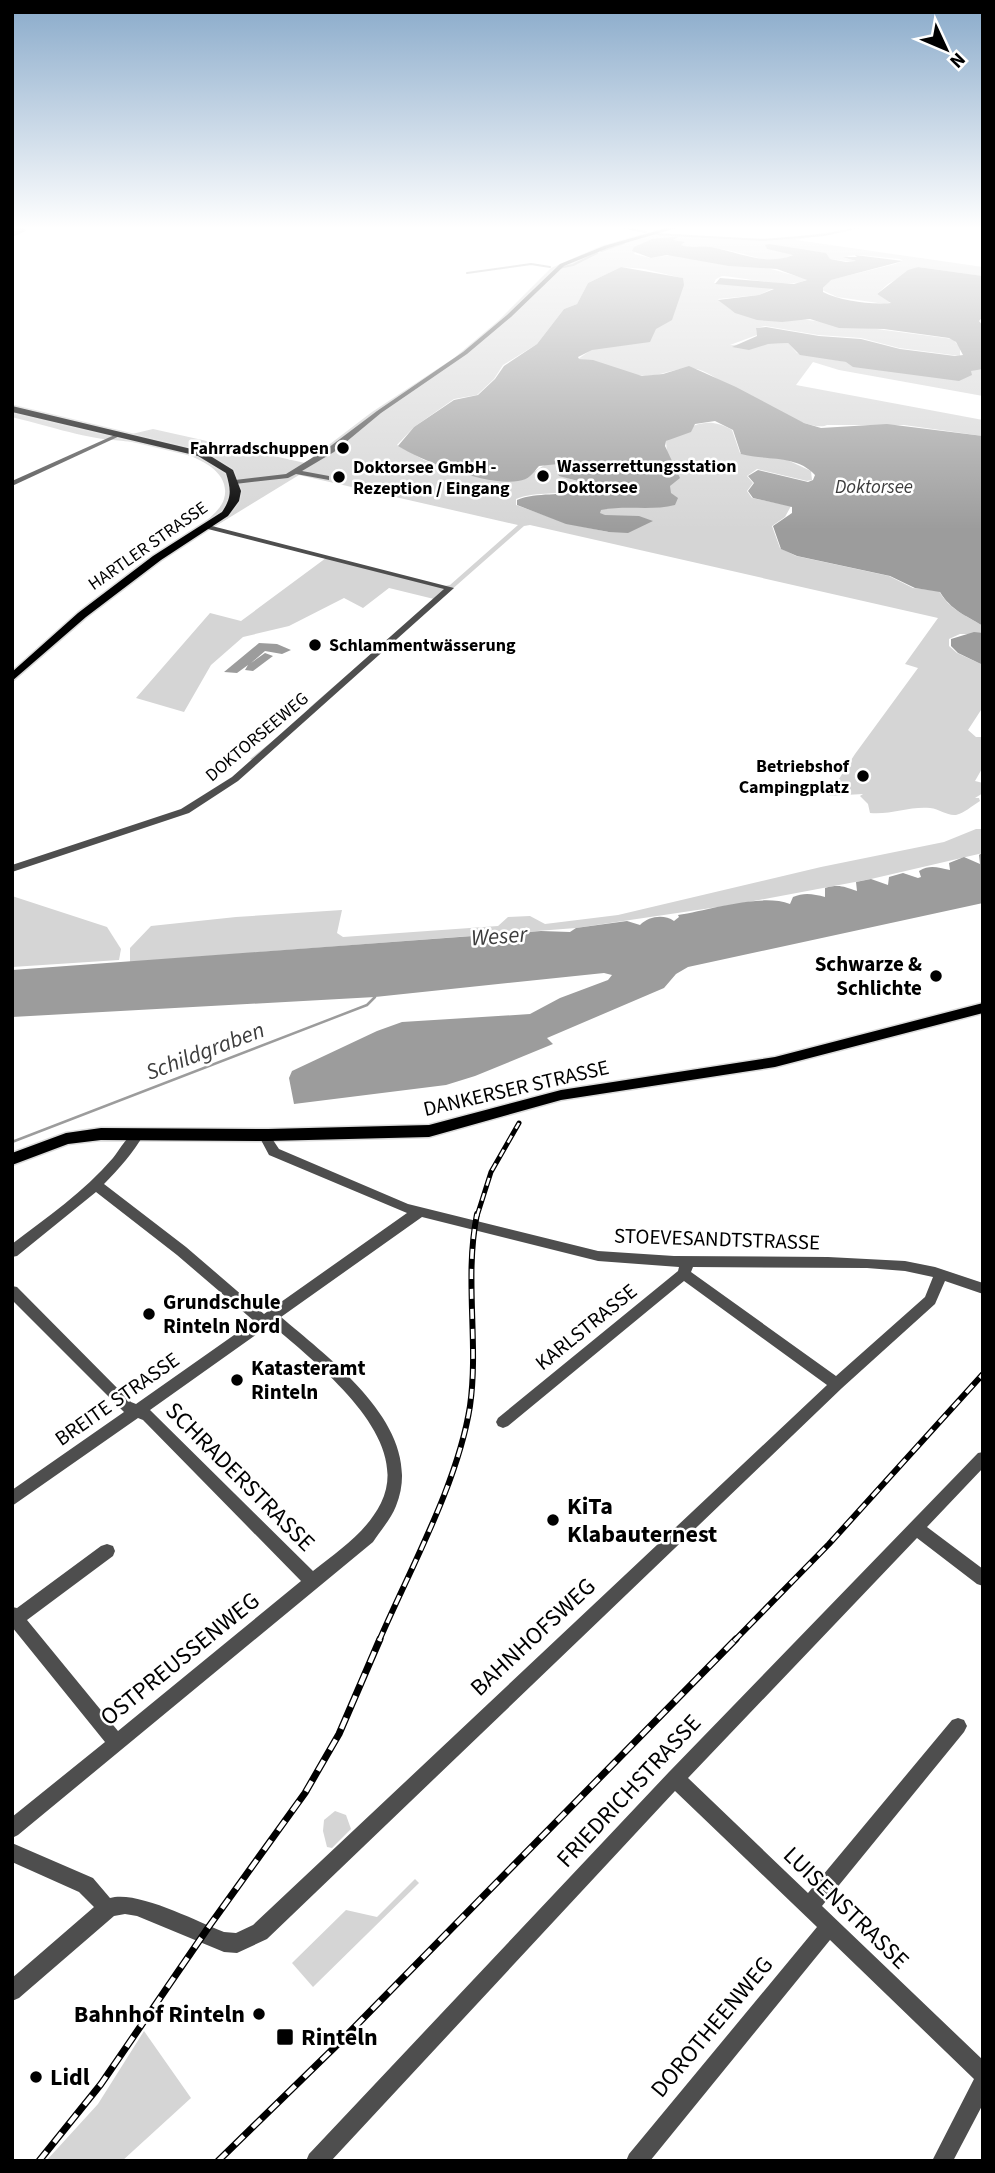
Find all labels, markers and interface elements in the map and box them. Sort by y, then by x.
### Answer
north arrow [911,14,981,84]
text: N [943,46,971,74]
place label: Fahrradschuppen [190,436,329,461]
marker: Fahrradschuppen [335,440,351,456]
place label: Wasserrettungsstation Doktorsee [557,454,736,500]
place label: Doktorsee GmbH - Rezeption / Eingang [353,455,510,501]
marker: Wasserrettungsstation Doktorsee [535,468,551,484]
marker: Doktorsee GmbH - Rezeption / Eingang [331,469,347,485]
water label: Doktorsee [835,474,913,501]
street label: HARTLER STRASSE [83,495,213,597]
place label: Schlammentwässerung [329,633,516,658]
marker: Schlammentwässerung [307,637,323,653]
street label: DOKTORSEEWEG [200,686,314,788]
place label: Betriebshof Campingplatz [739,754,850,800]
marker: Betriebshof Campingplatz [855,768,871,784]
water label: Weser [470,917,529,954]
place label: Schwarze & Schlichte [815,949,922,1003]
marker: Schwarze & Schlichte [928,968,944,984]
water label: Schildgraben [141,1013,269,1089]
street label: DANKERSER STRASSE [420,1052,612,1124]
street label: STOEVESANDTSTRASSE [614,1220,820,1258]
street label: KARLSTRASSE [529,1276,643,1378]
place label: Grundschule Rinteln Nord [163,1287,281,1341]
marker: Grundschule Rinteln Nord [141,1306,157,1322]
street label: BREITE STRASSE [49,1345,185,1453]
place label: Katasteramt Rinteln [251,1353,366,1407]
marker: Katasteramt Rinteln [229,1372,245,1388]
street label: SCHRADERSTRASSE [157,1394,323,1560]
place label: KiTa Klabauternest [567,1489,717,1552]
marker: KiTa Klabauternest [545,1512,561,1528]
street label: BAHNHOFSWEG [462,1569,604,1705]
street label: OSTPREUSSENWEG [93,1584,267,1734]
street label: FRIEDRICHSTRASSE [549,1707,709,1875]
street label: LUISENSTRASSE [775,1839,917,1977]
street label: DOROTHEENWEG [642,1949,782,2105]
place label: Bahnhof Rinteln [74,1997,245,2032]
marker: Bahnhof Rinteln [251,2006,267,2022]
place label: Rinteln [301,2020,378,2055]
marker: Rinteln [275,2027,295,2047]
place label: Lidl [50,2060,90,2095]
marker: Lidl [28,2069,44,2085]

